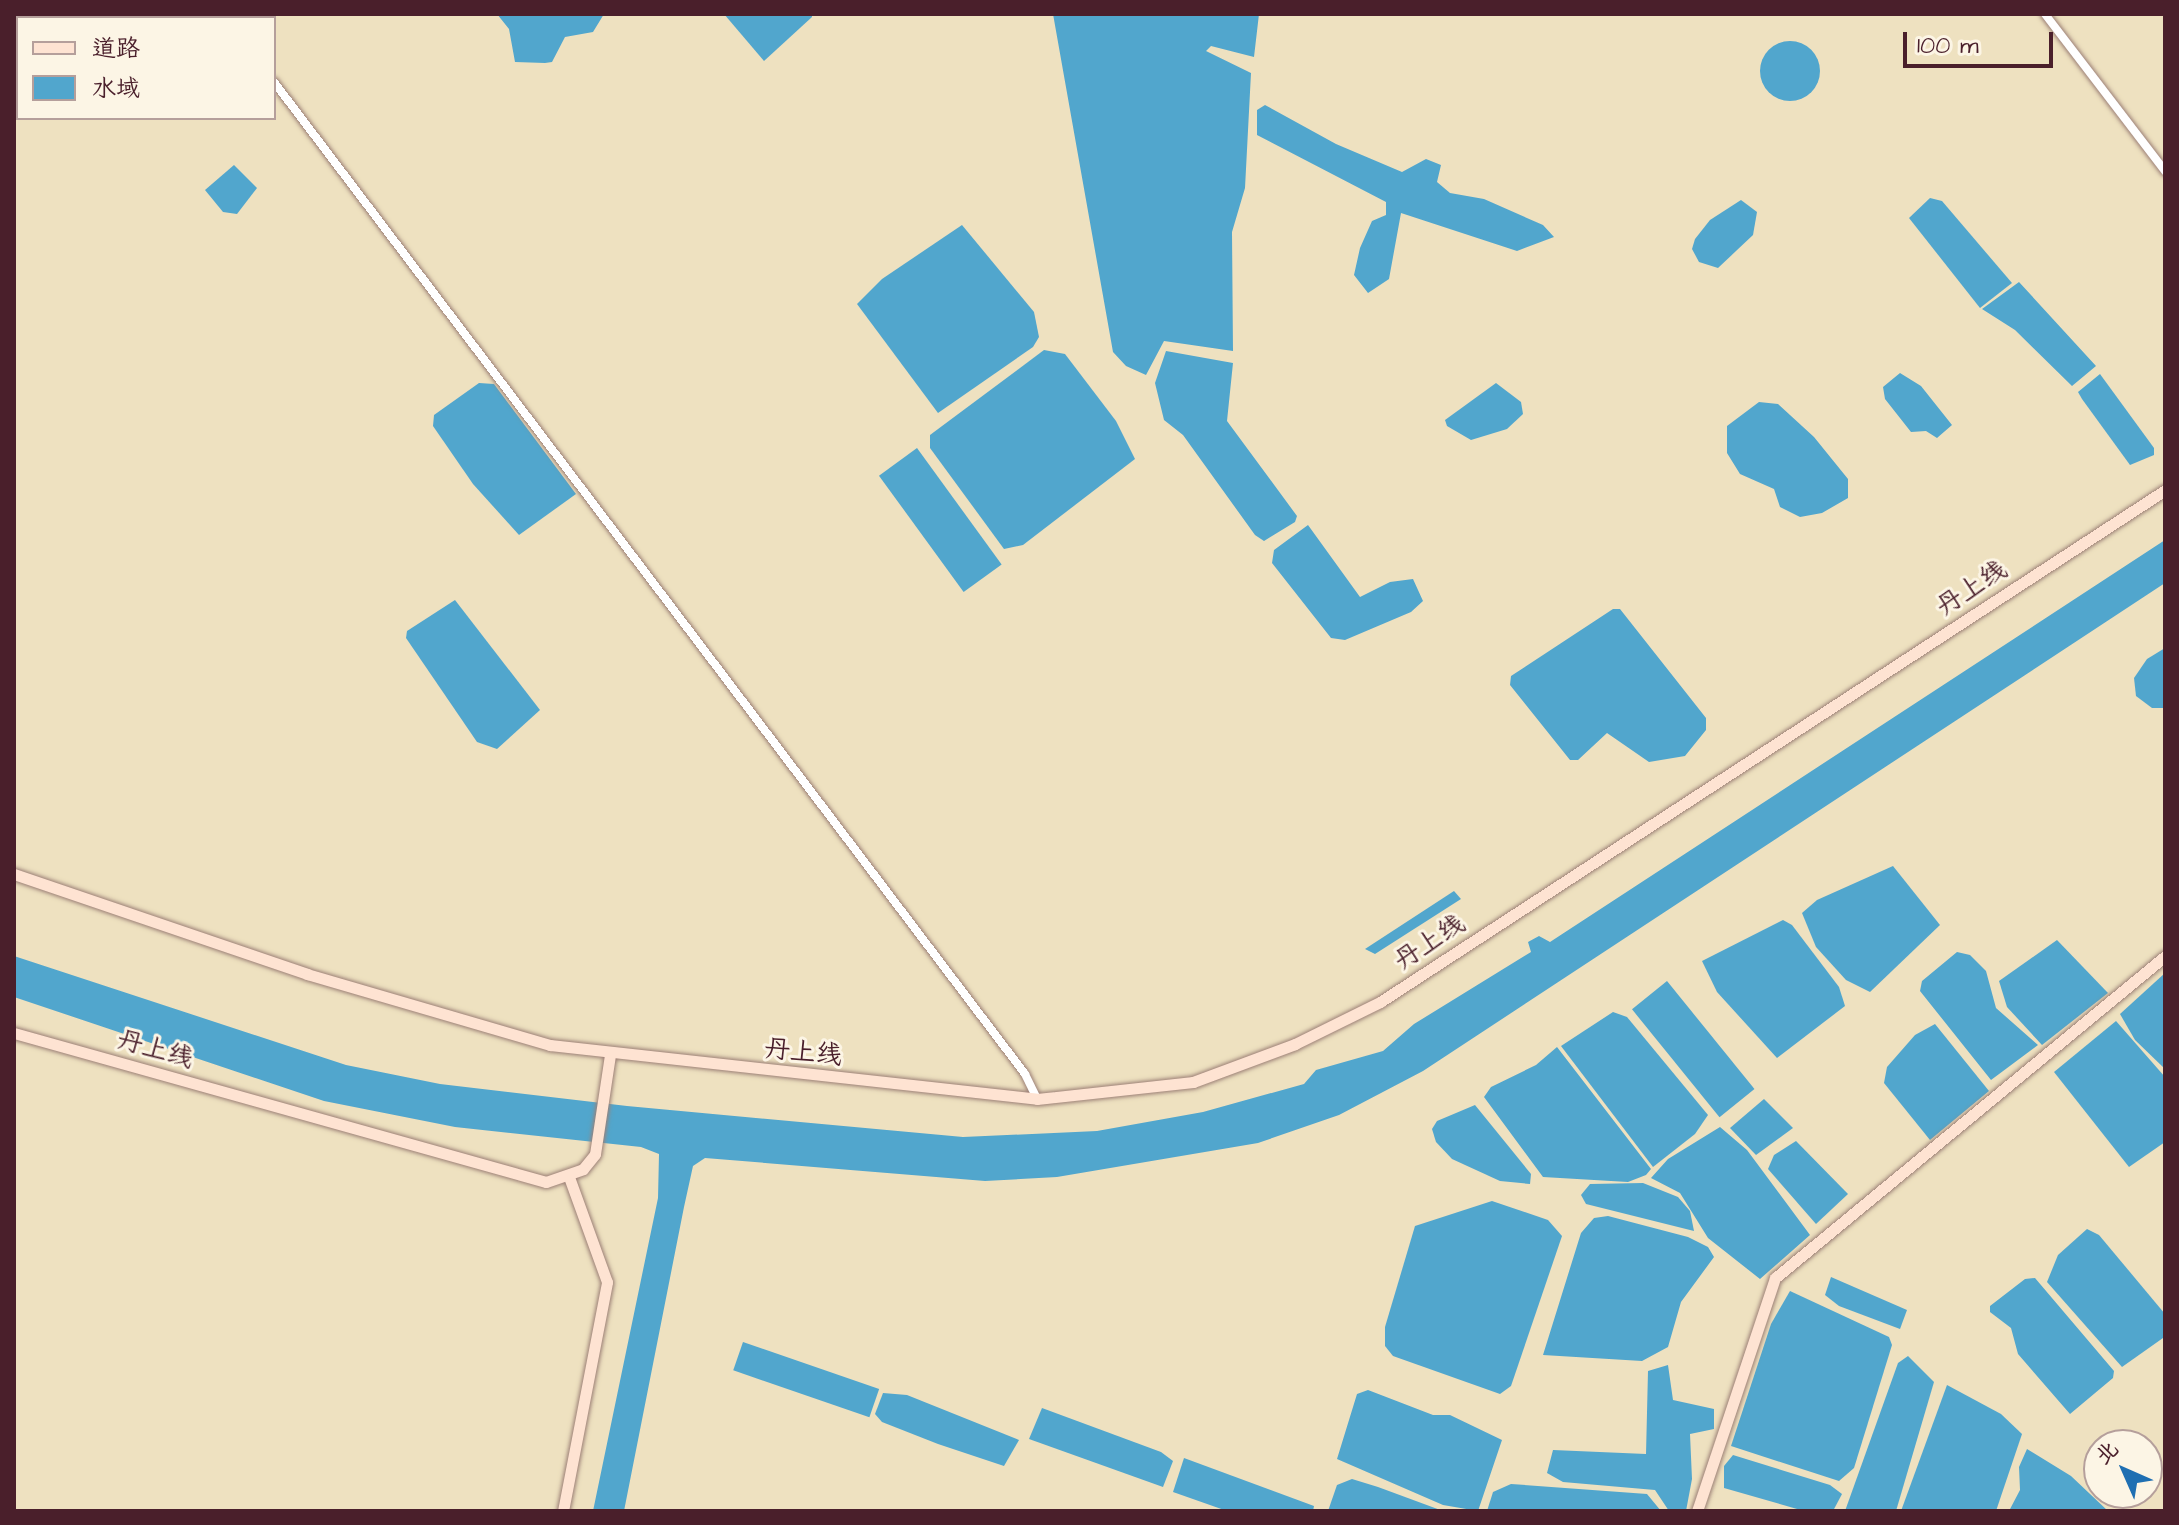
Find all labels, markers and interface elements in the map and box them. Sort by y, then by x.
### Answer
legend [16,16,276,120]
scale bar [1907,16,2057,66]
text: 100 m [1917,29,1979,63]
text: 道路 [92,32,140,66]
text: 水域 [92,72,140,106]
street label: 丹上线 [1931,555,2013,623]
street label: 丹上线 [1389,909,1471,977]
street label: 丹上线 [113,1024,197,1076]
street label: 丹上线 [763,1033,843,1073]
north arrow [2083,1429,2163,1509]
text: 北 [2088,1434,2126,1472]

